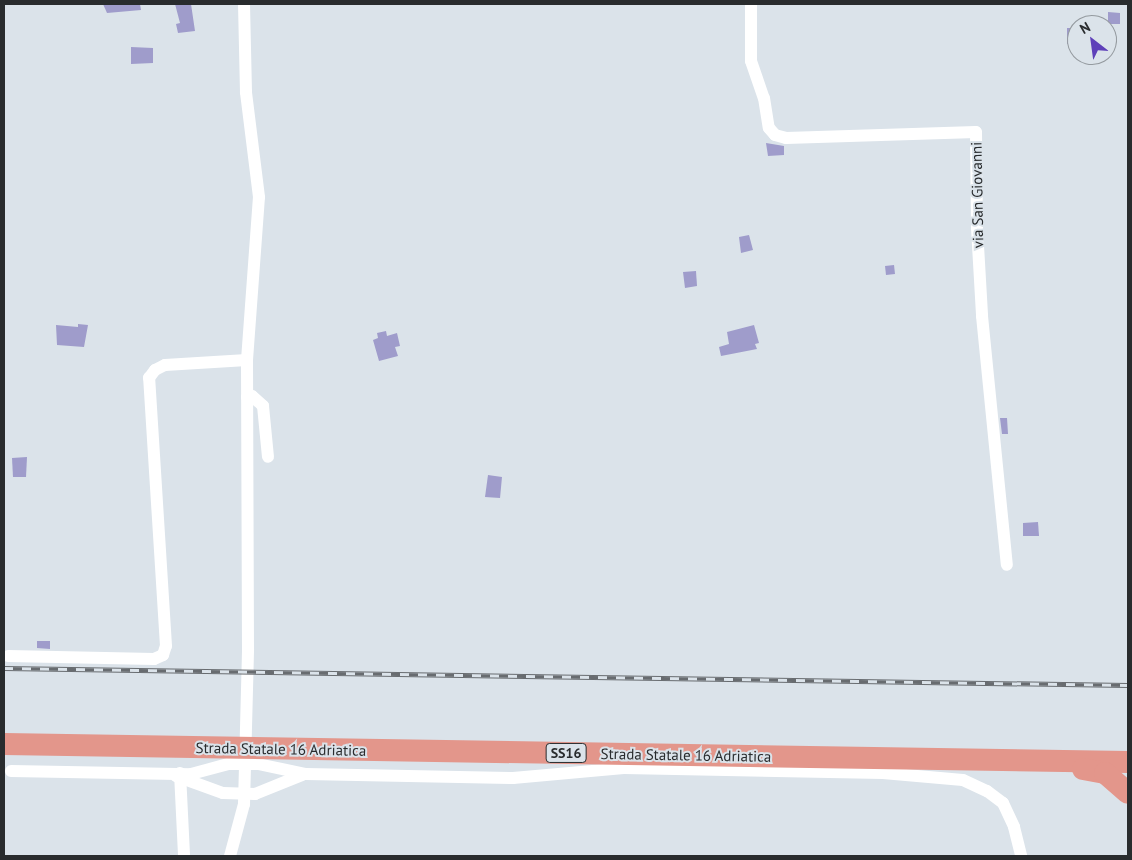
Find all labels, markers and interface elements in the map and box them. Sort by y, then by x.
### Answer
north arrow [1067,15,1117,65]
text: N [1077,18,1093,38]
street label: via San Giovanni [967,142,987,248]
street label: Strada Statale 16 Adriatica [195,739,367,759]
road number: SS16 [545,741,587,764]
street label: Strada Statale 16 Adriatica [600,745,772,765]

